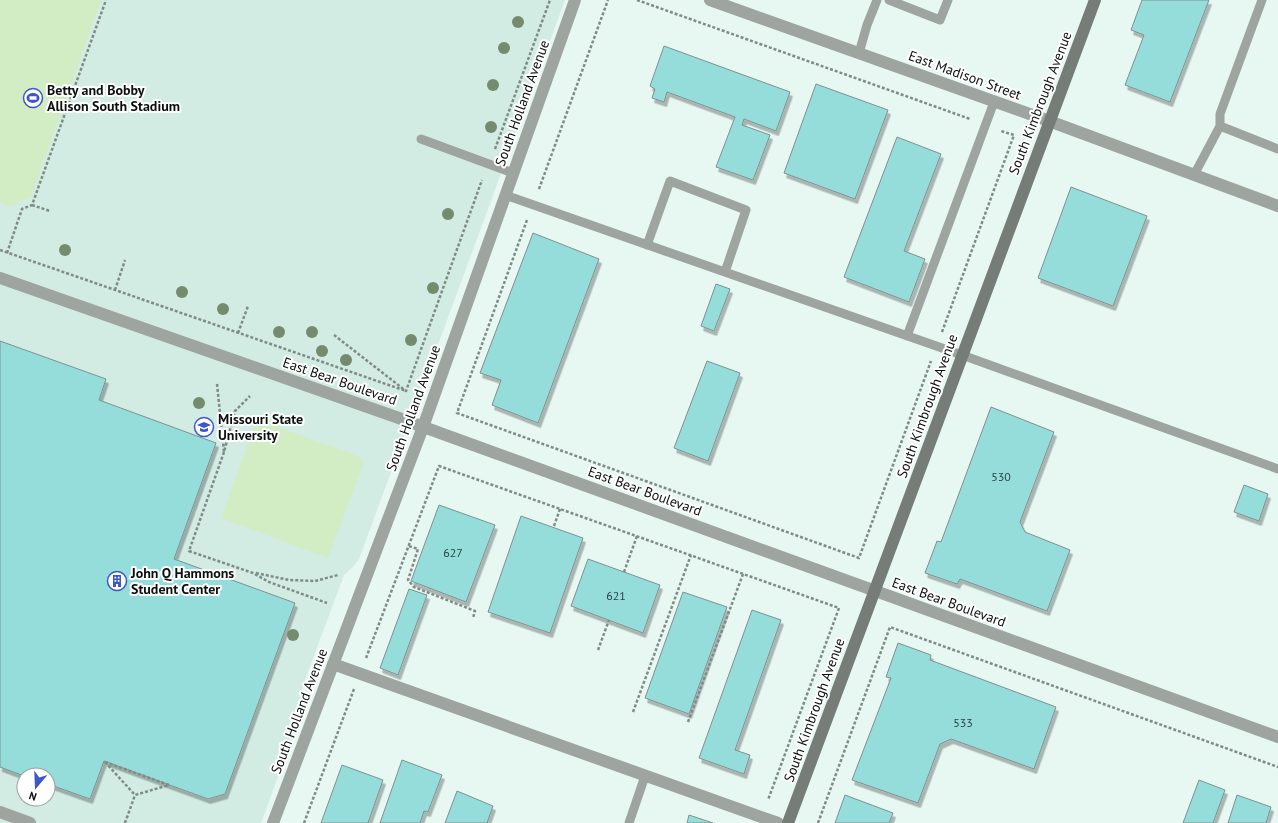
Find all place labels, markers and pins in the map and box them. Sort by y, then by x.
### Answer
place label: Betty and Bobby Allison South Stadium [47,81,180,115]
sports icon: Betty and Bobby Allison South Stadium [22,87,44,109]
place label: Missouri State University [218,410,303,444]
school or university icon: Missouri State University [193,416,215,438]
place label: John Q Hammons Student Center [130,564,234,598]
building icon: John Q Hammons Student Center [106,570,128,592]

